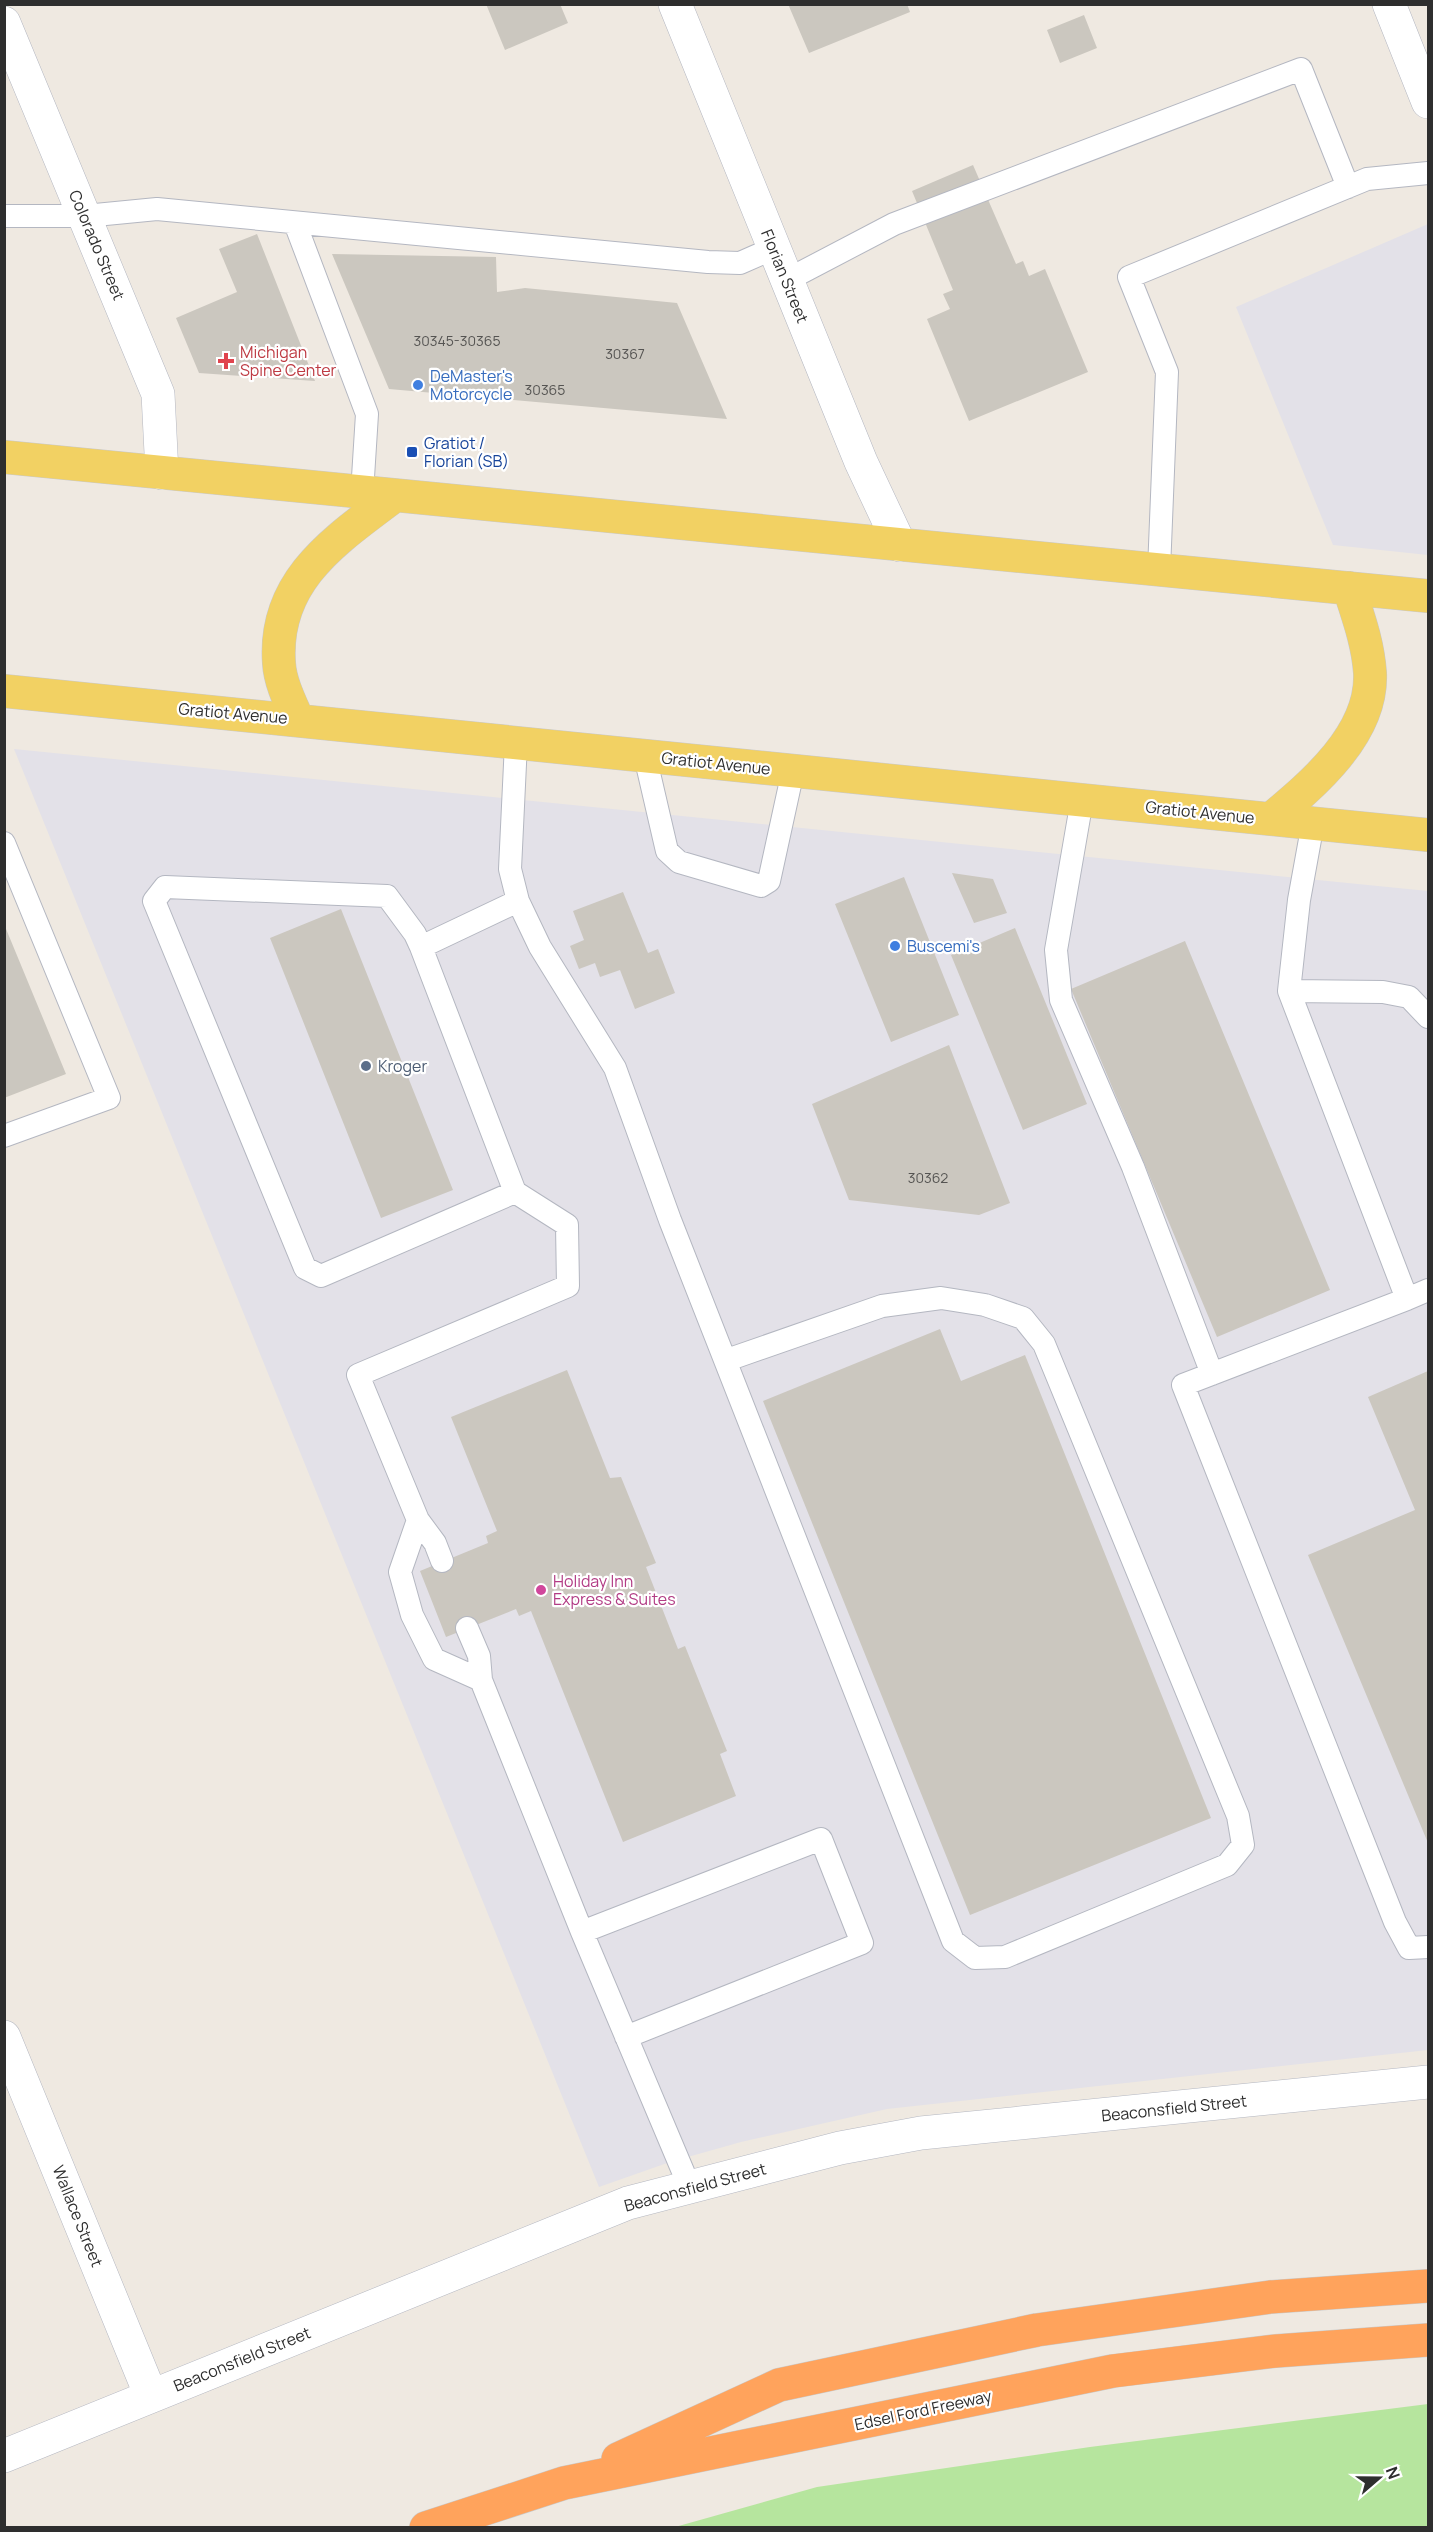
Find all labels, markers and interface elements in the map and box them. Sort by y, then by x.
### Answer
street label: Colorado Street [64,187,130,303]
street label: Florian Street [756,226,814,326]
house number: 30345-30365 [413,331,501,350]
place label: Michigan Spine Center [240,341,337,381]
house number: 30367 [605,344,645,363]
marker: Michigan Spine Center [217,352,235,370]
place label: DeMaster's Motorcycle [430,365,513,405]
marker: DeMaster's Motorcycle [411,378,425,392]
house number: 30365 [525,380,565,399]
place label: Gratiot / Florian (SB) [424,432,509,472]
marker: Gratiot / Florian (SB) [405,445,419,459]
street label: Gratiot Avenue [177,697,289,729]
street label: Gratiot Avenue [660,746,772,780]
street label: Gratiot Avenue [1144,795,1256,829]
place label: Buscemi's [907,935,980,957]
marker: Buscemi's [888,939,902,953]
place label: Kroger [378,1055,427,1077]
marker: Kroger [359,1059,373,1073]
house number: 30362 [908,1168,948,1187]
place label: Holiday Inn Express & Suites [553,1570,676,1610]
marker: Holiday Inn Express & Suites [534,1583,548,1597]
street label: Beaconsfield Street [1100,2089,1248,2127]
street label: Beaconsfield Street [622,2157,768,2217]
street label: Wallace Street [48,2162,108,2270]
street label: Beaconsfield Street [170,2321,314,2397]
street label: Edsel Ford Freeway [852,2385,994,2435]
north arrow [1349,2448,1409,2508]
text: N [1381,2464,1405,2482]

